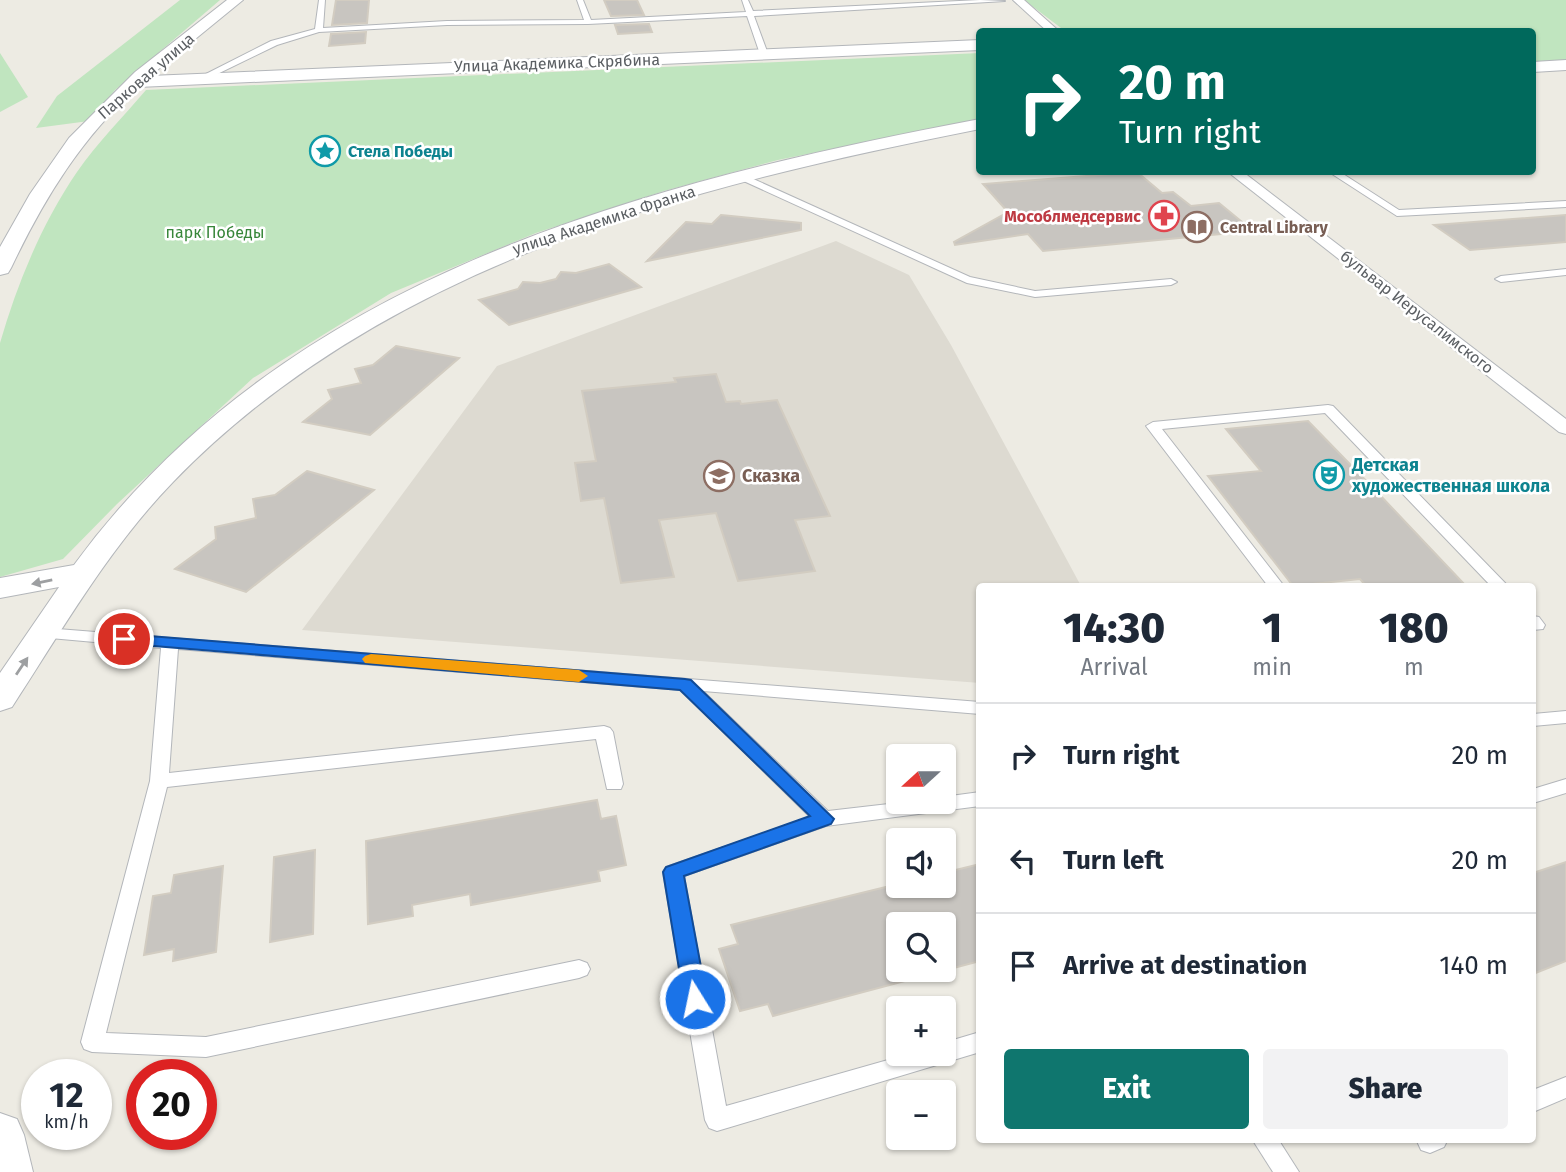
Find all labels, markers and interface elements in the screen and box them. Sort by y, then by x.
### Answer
street label: Парковая улица [94,29,198,123]
street label: Улица Академика Скрябина [454,50,660,76]
text: 20 m [1119,53,1226,112]
icon: right [1004,56,1095,147]
text: Turn right [1119,113,1261,151]
place icon: Стела Победы [308,134,342,168]
place label: Стела Победы [348,142,453,161]
street label: улица Академика Франка [510,181,698,259]
pharmacy icon: Мособлмедсервис [1147,199,1181,233]
place label: Мособлмедсервис [1004,207,1141,226]
library icon: Central Library [1180,210,1214,244]
place label: Central Library [1220,218,1328,237]
park label: парк Победы [166,223,264,242]
street label: бульвар Иерусалимского [1337,246,1497,378]
place label: Детская художественная школа [1351,454,1550,497]
theatre icon: Детская художественная школа [1312,458,1346,492]
school or university icon: Сказка [702,459,736,493]
place label: Сказка [742,465,800,487]
one-way arrow [31,576,53,587]
text: 14:30 [1063,603,1165,653]
text: 1 [1262,603,1282,653]
text: 180 [1379,603,1449,653]
pin [94,609,154,669]
icon: arrive [105,620,143,658]
text: Arrival [1080,653,1148,681]
text: min [1252,653,1292,681]
text: m [1404,653,1424,681]
one-way arrow [15,657,28,676]
icon: right [1004,737,1042,775]
text: Turn right [1063,740,1180,771]
text: 20 m [1451,740,1508,771]
north arrow [886,744,956,814]
map controls [886,744,956,1150]
button: sound [886,828,956,898]
icon: left [1004,842,1042,880]
text: Turn left [1063,845,1164,876]
text: 20 m [1451,845,1508,876]
button: search [886,912,956,982]
icon: arrive [1004,947,1042,985]
text: Arrive at destination [1063,950,1307,981]
text: 140 m [1439,950,1508,981]
position arrow [658,962,732,1036]
button: + [886,996,956,1066]
button: Exit [1004,1049,1249,1129]
button: Share [1263,1049,1508,1129]
speed limit sign: 20 [126,1059,217,1150]
text: 12 [49,1074,84,1116]
button: − [886,1080,956,1150]
text: km/h [44,1111,89,1133]

